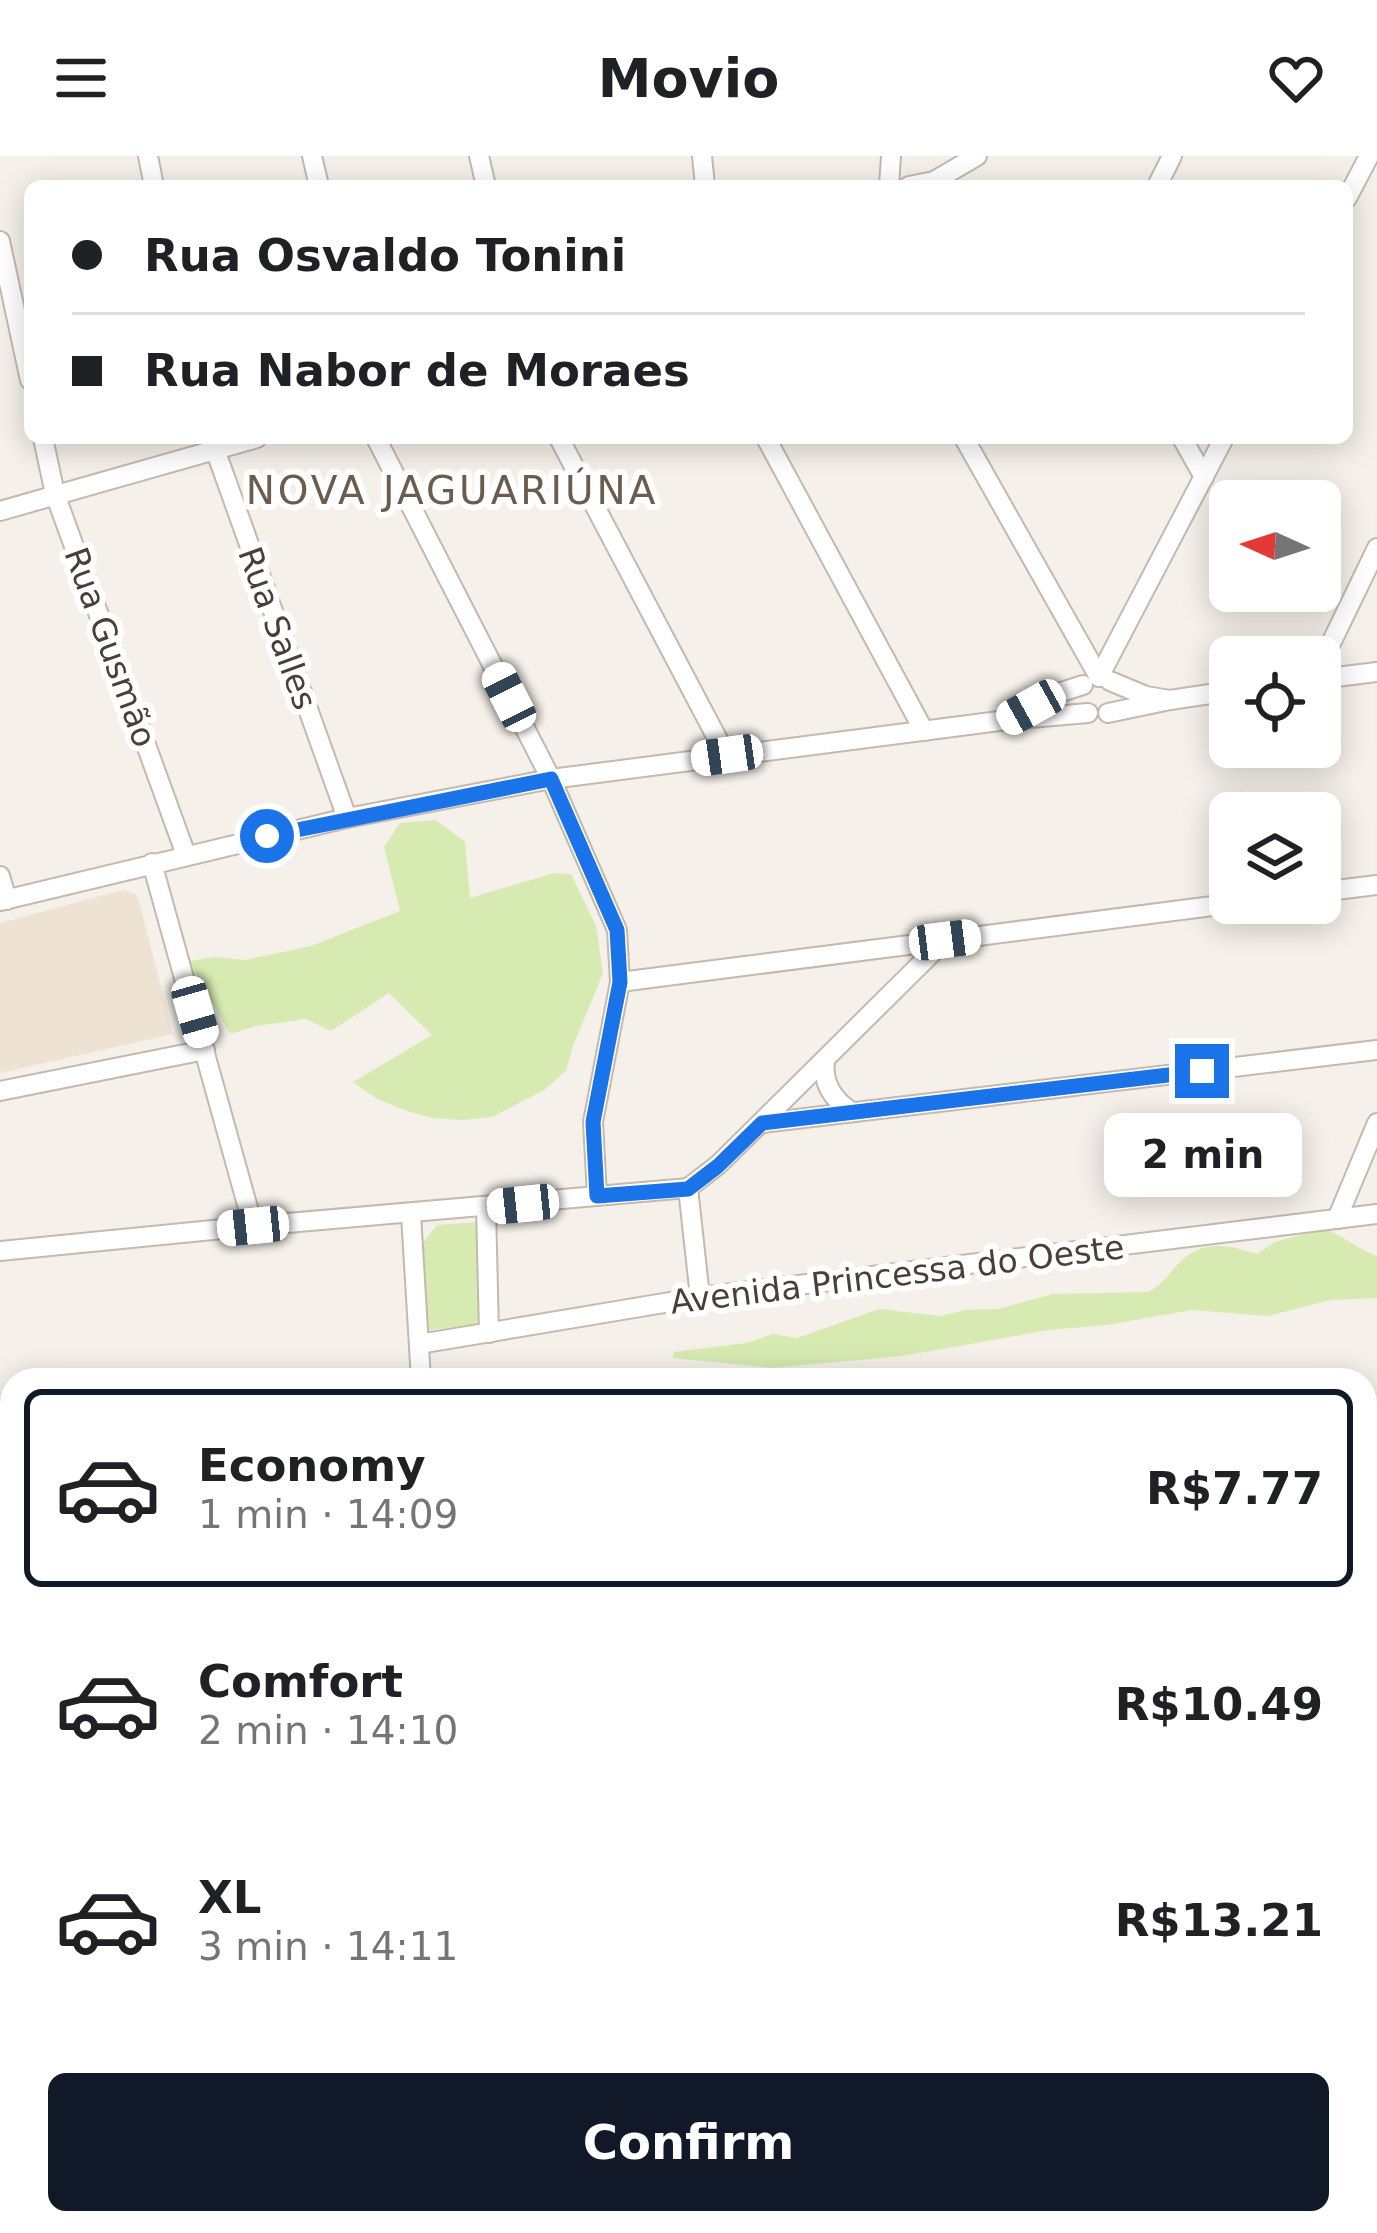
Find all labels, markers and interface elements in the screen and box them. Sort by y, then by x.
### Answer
icon: menu [48,45,114,111]
icon: heart [1263,45,1329,111]
text: Movio [598,47,779,110]
text: Rua Osvaldo Tonini [144,229,626,282]
text: Rua Nabor de Moraes [144,344,690,397]
district label: NOVA JAGUARIÚNA [246,467,658,513]
north arrow [1209,480,1341,612]
map controls [1209,480,1341,924]
street label: Rua Gusmão [56,542,165,752]
street label: Rua Salles [230,542,325,715]
button: locate [1209,636,1341,768]
car [477,657,541,737]
car [991,674,1071,740]
car [689,732,765,778]
button: layers [1209,792,1341,924]
route start [240,809,294,863]
car [907,918,983,962]
car [168,972,222,1052]
route end [1175,1044,1229,1098]
callout: 2 min [1103,1113,1301,1197]
text: 2 min [1142,1132,1264,1177]
car [485,1182,561,1226]
car [215,1204,291,1248]
street label: Avenida Princessa do Oeste [668,1227,1126,1322]
icon: car [54,1434,162,1542]
text: Economy [198,1439,426,1492]
text: R$7.77 [1146,1462,1323,1515]
text: 1 min · 14:09 [198,1492,458,1537]
icon: car [54,1650,162,1758]
text: Comfort [198,1655,403,1708]
text: R$10.49 [1115,1678,1323,1731]
text: 2 min · 14:10 [198,1708,458,1753]
icon: car [54,1866,162,1974]
text: XL [198,1871,261,1924]
text: R$13.21 [1115,1894,1323,1947]
text: 3 min · 14:11 [198,1924,458,1969]
button: Confirm [48,2073,1329,2211]

